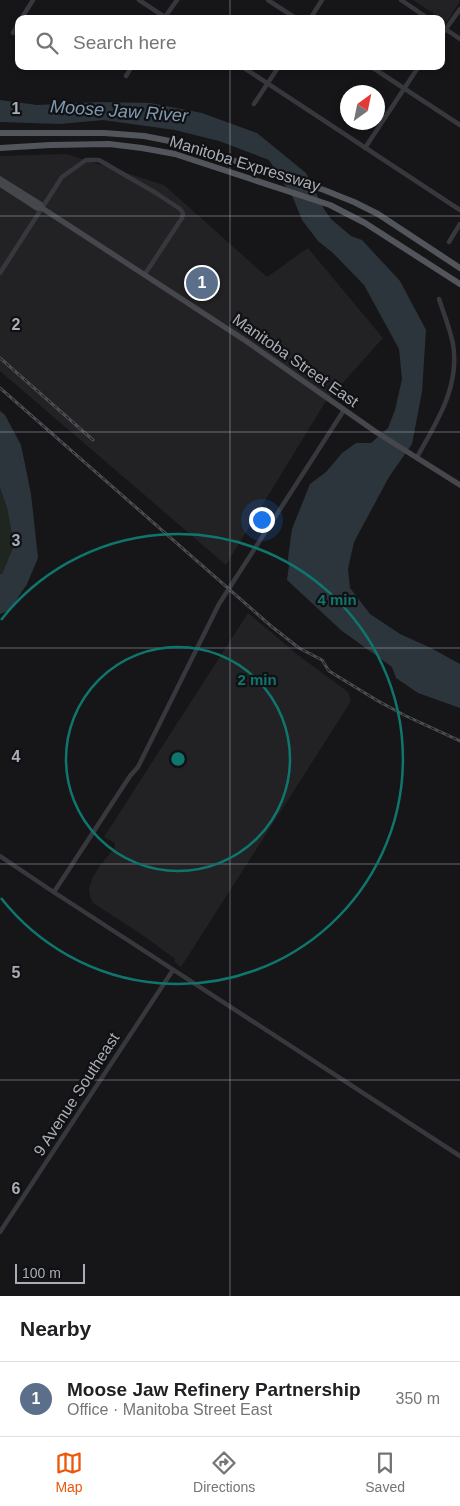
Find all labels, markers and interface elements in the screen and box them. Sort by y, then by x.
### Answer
search box [15,15,445,70]
icon: search [33,29,61,57]
text: Search here [73,32,177,53]
north arrow [340,85,385,130]
water label: Moose Jaw River [49,96,190,126]
text: 1 [12,100,21,117]
street label: Manitoba Expressway [168,132,322,194]
pin: 1 [186,264,218,302]
street label: Manitoba Street East [230,311,362,411]
text: 2 [12,316,21,333]
your location [249,507,275,533]
text: 3 [12,532,21,549]
text: 4 min [317,591,357,608]
text: 2 min [237,671,277,688]
text: 4 [12,748,21,765]
centre of rings [169,750,187,768]
text: 5 [12,964,21,981]
street label: 9 Avenue Southeast [30,1029,123,1159]
text: 6 [12,1180,21,1197]
scale bar [15,1261,85,1284]
text: 100 m [22,1265,61,1281]
text: Nearby [20,1317,91,1340]
text: Moose Jaw Refinery Partnership [67,1379,361,1400]
text: 1 [32,1390,40,1407]
text: 350 m [396,1390,440,1407]
text: Office · Manitoba Street East [67,1401,272,1418]
tab: Map [55,1449,83,1495]
tab: Directions [193,1449,255,1495]
tab: Saved [365,1449,405,1495]

